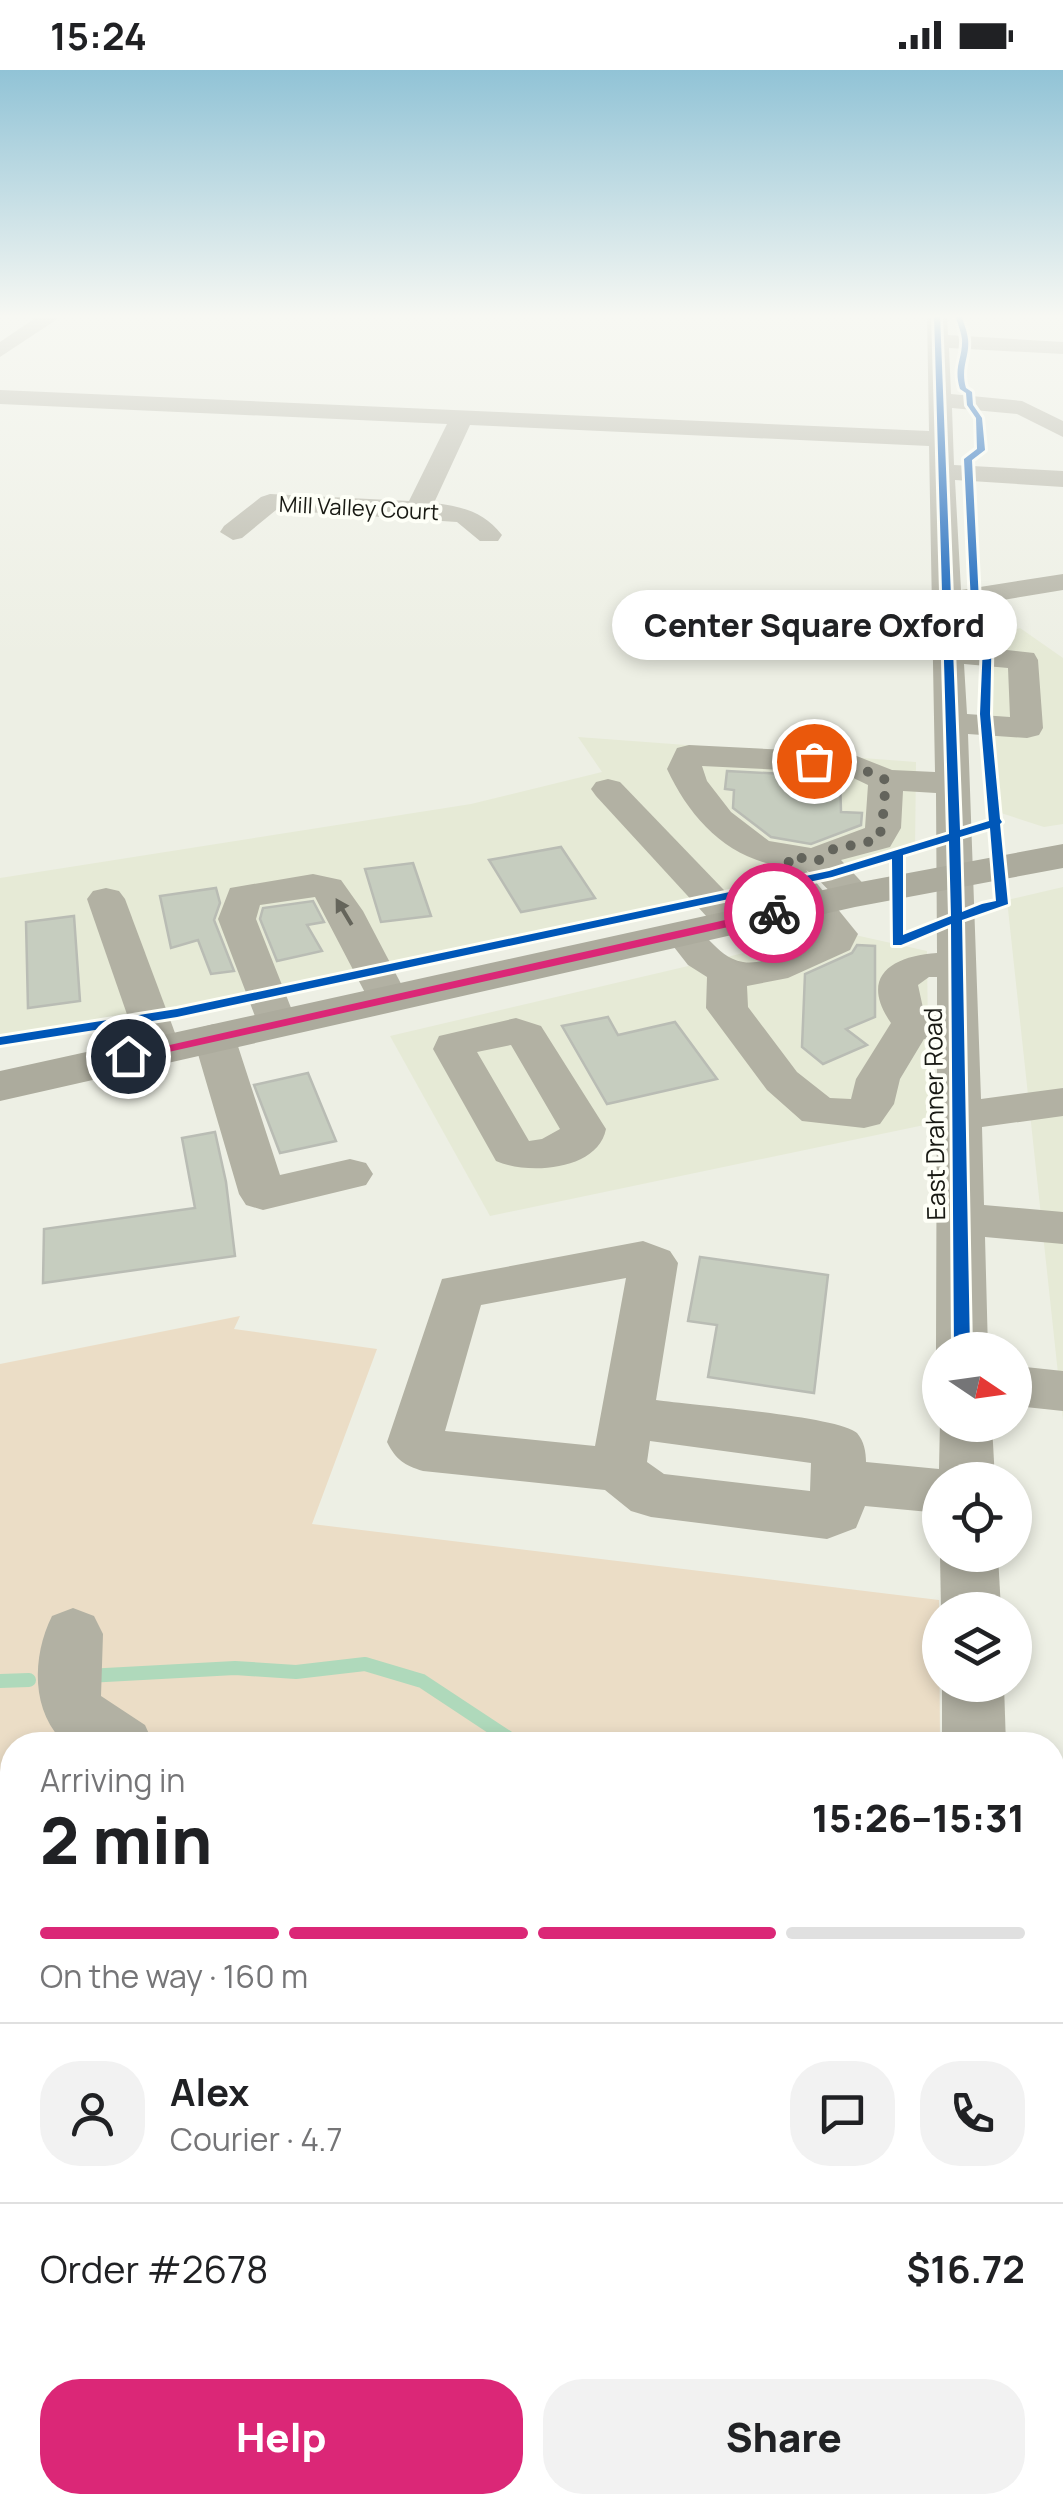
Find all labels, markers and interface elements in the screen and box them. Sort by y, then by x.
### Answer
text: 15:24 [50,9,147,61]
street label: Mill Valley Court [278,489,440,527]
callout: Center Square Oxford [612,591,1016,661]
text: Center Square Oxford [644,603,985,647]
pin [772,719,857,804]
icon: bag [787,734,842,789]
courier [724,863,824,963]
icon: bike [747,886,802,941]
one-way arrow [336,898,353,926]
street label: East Drahner Road [915,1007,953,1221]
pin [86,1014,171,1099]
icon: home [101,1029,156,1084]
north arrow [922,1332,1032,1442]
map controls [922,1332,1032,1702]
button: locate [922,1462,1032,1572]
button: layers [922,1592,1032,1702]
text: Arriving in [40,1758,185,1802]
text: 15:26–15:31 [812,1791,1025,1843]
text: 2 min [40,1795,212,1884]
text: On the way · 160 m [40,1954,308,1998]
button: person [40,2061,145,2166]
button: chat [790,2061,895,2166]
button: phone [920,2061,1025,2166]
text: Alex [170,2065,249,2117]
text: Courier · 4.7 [170,2117,343,2161]
text: Order #2678 [40,2242,268,2294]
text: $16.72 [906,2242,1025,2294]
button: Help [40,2379,523,2494]
button: Share [543,2379,1025,2494]

